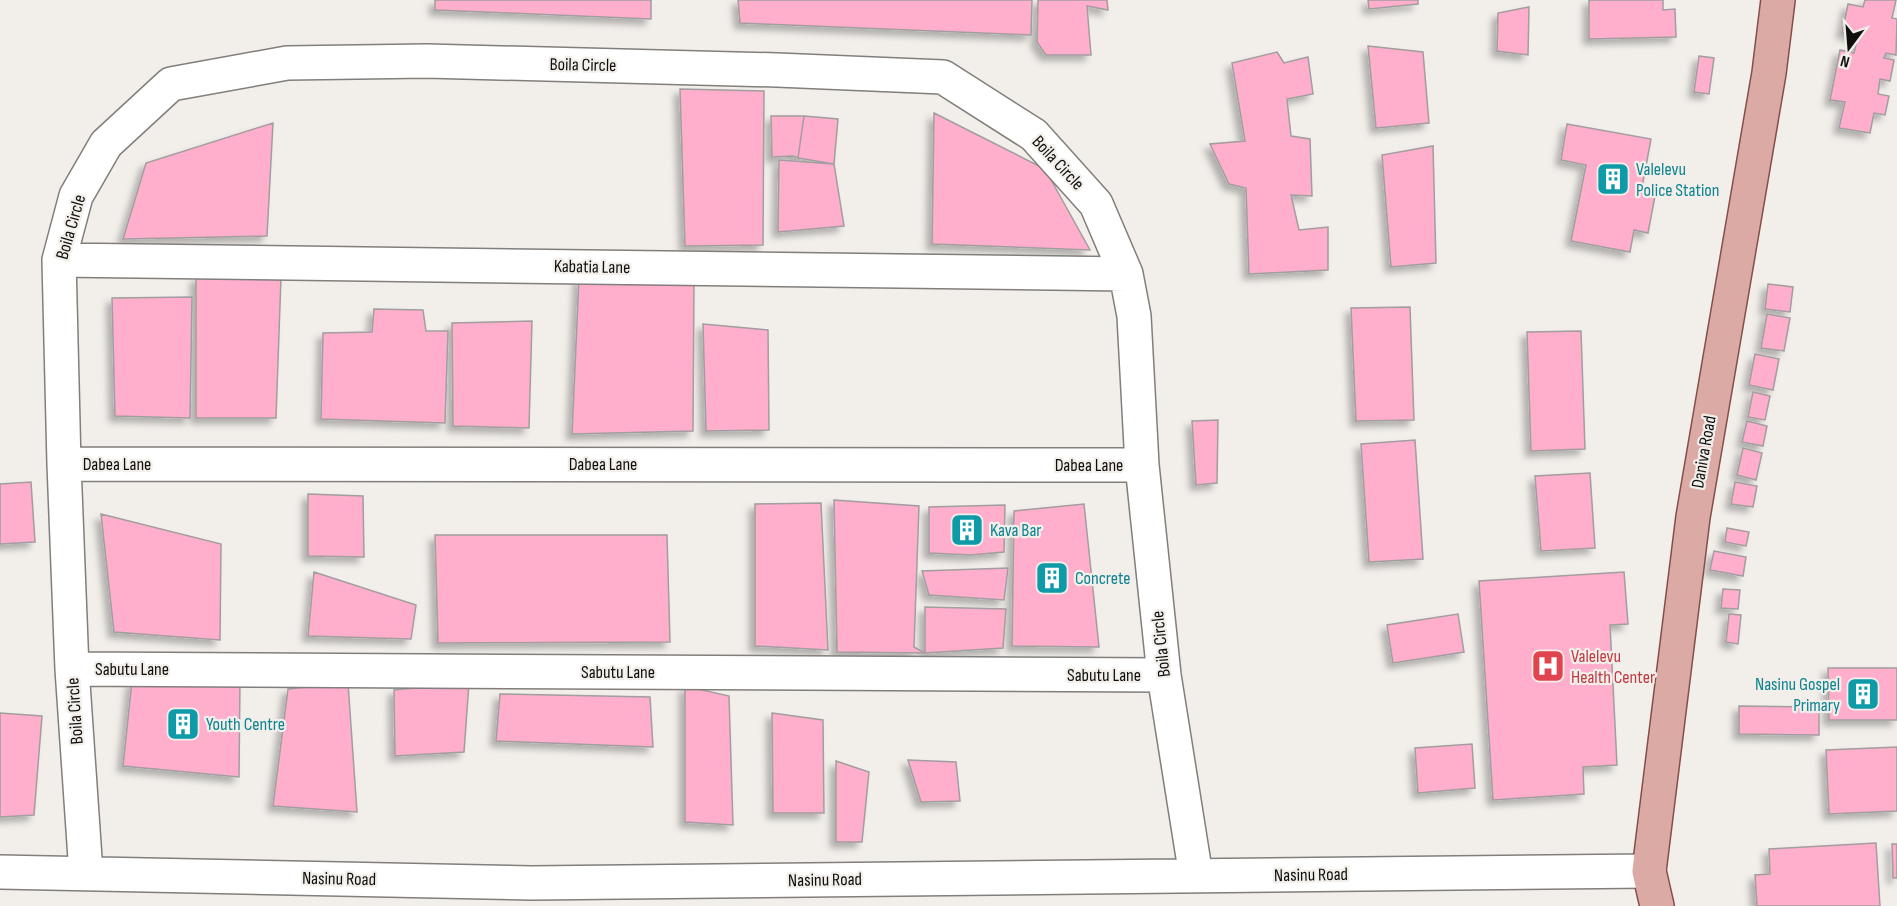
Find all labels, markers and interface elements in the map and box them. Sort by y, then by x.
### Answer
north arrow [1819,18,1879,78]
text: N [1839,51,1852,71]
street label: Boila Circle [549,54,617,76]
street label: Boila Circle [1028,131,1088,195]
place label: Valelevu Police Station [1636,159,1719,201]
building icon: Valelevu Police Station [1595,161,1631,197]
street label: Boila Circle [52,192,90,262]
street label: Kabatia Lane [554,256,630,278]
street label: Daniva Road [1687,414,1721,490]
street label: Dabea Lane [83,454,151,475]
street label: Dabea Lane [569,454,637,475]
street label: Dabea Lane [1055,455,1123,476]
building icon: Kava Bar [949,512,985,548]
place label: Kava Bar [990,520,1042,541]
building icon: Concrete [1034,560,1070,596]
place label: Concrete [1075,568,1130,589]
street label: Boila Circle [1147,610,1175,678]
place label: Valelevu Health Center [1571,646,1655,688]
hospital icon: Valelevu Health Center [1530,648,1566,684]
street label: Sabutu Lane [95,659,169,680]
street label: Sabutu Lane [581,662,655,683]
street label: Sabutu Lane [1067,665,1141,686]
place label: Nasinu Gospel Primary [1755,674,1840,716]
building icon: Nasinu Gospel Primary [1845,676,1881,712]
street label: Boila Circle [62,677,88,745]
building icon: Youth Centre [165,706,201,742]
place label: Youth Centre [206,714,285,735]
street label: Nasinu Road [1274,864,1348,886]
street label: Nasinu Road [302,868,376,890]
street label: Nasinu Road [788,869,862,891]

